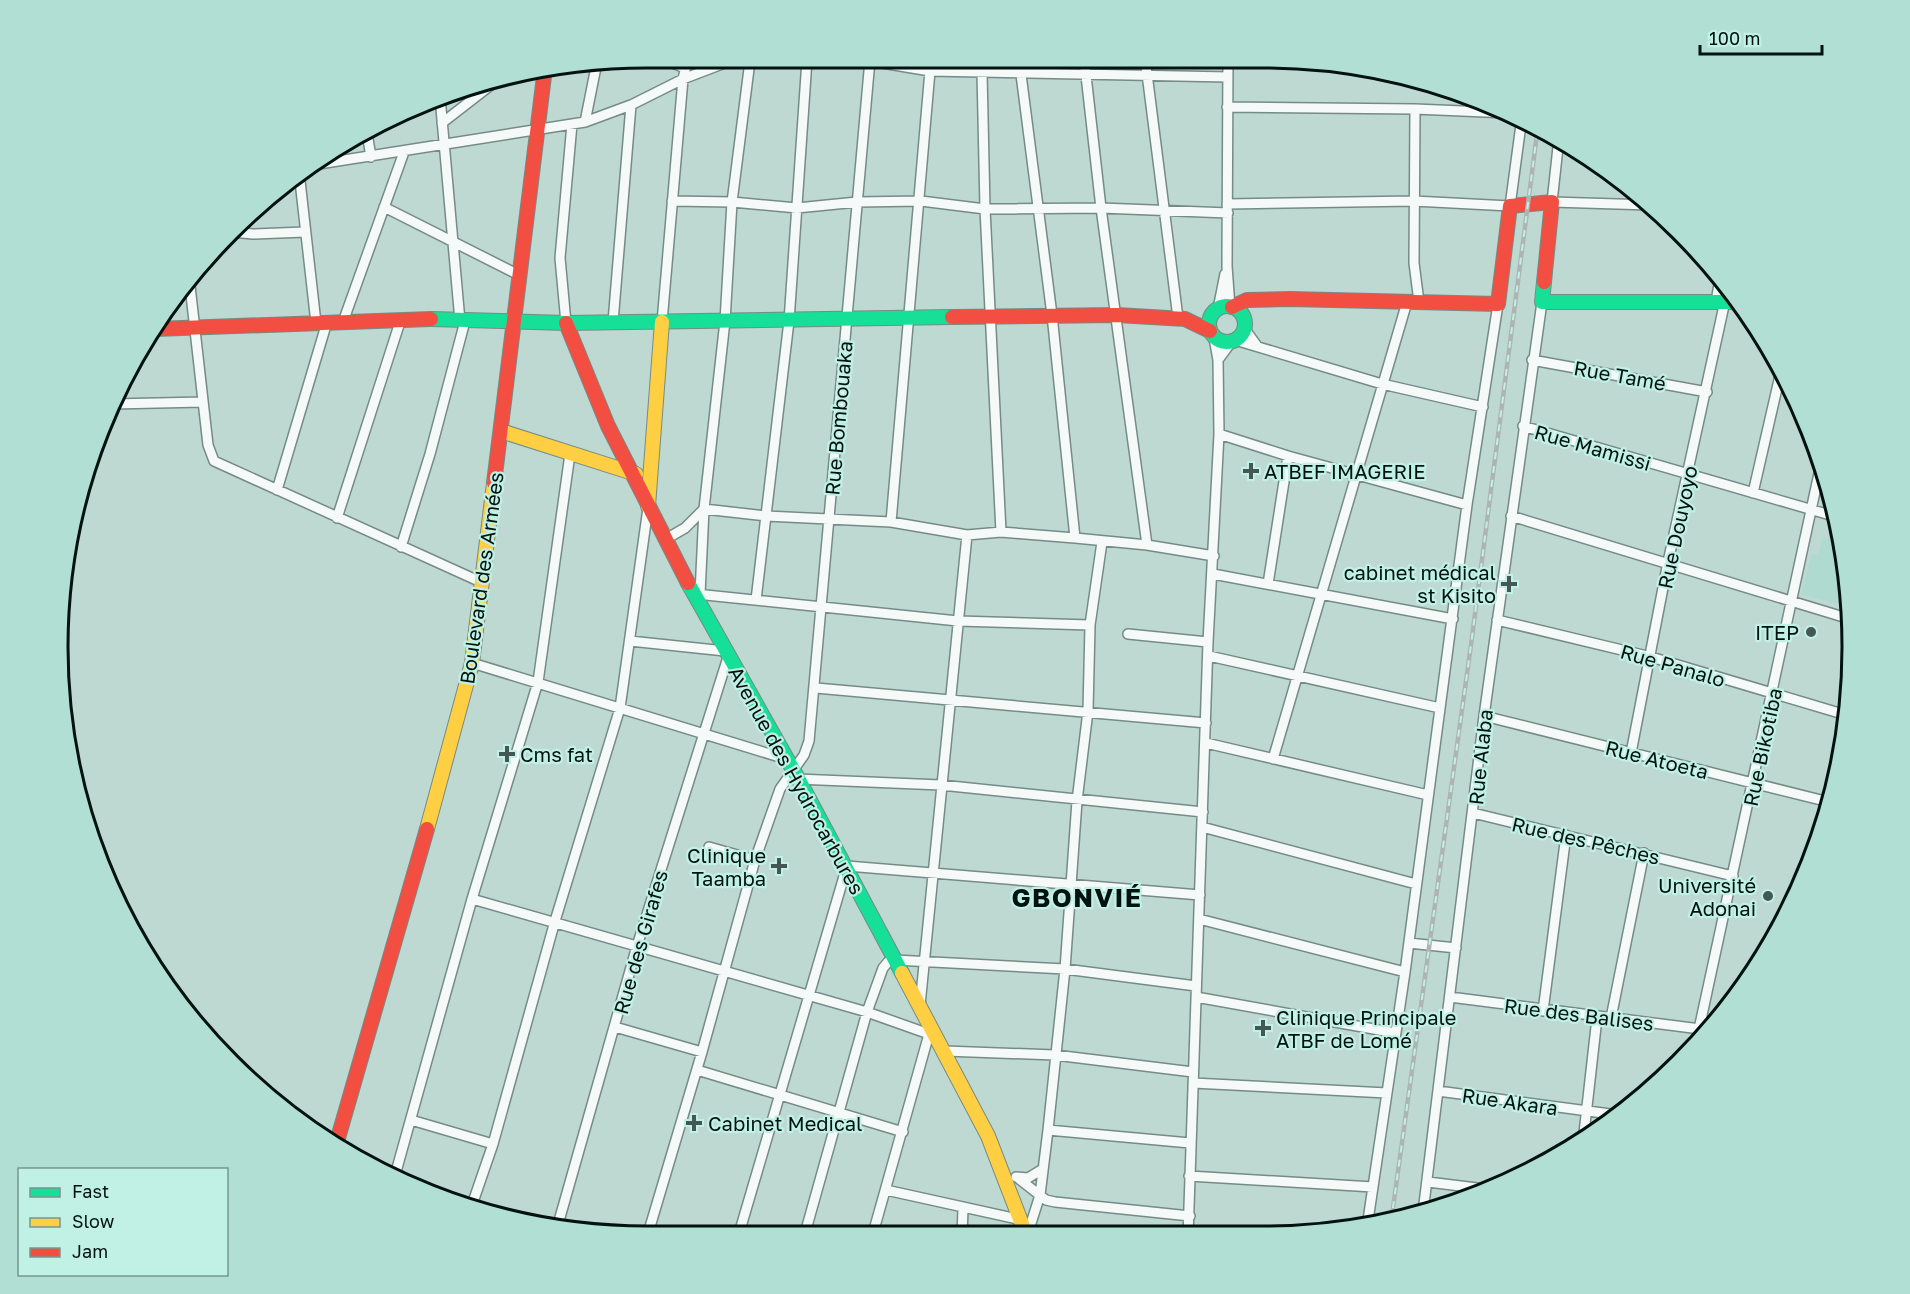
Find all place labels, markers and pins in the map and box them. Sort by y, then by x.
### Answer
place label: ATBEF IMAGERIE [1264,459,1426,483]
marker: ATBEF IMAGERIE [1242,462,1260,480]
place label: cabinet médical st Kisito [1344,560,1496,607]
marker: cabinet médical st Kisito [1500,575,1518,593]
place label: ITEP [1755,620,1799,644]
marker: ITEP [1804,625,1818,639]
place label: Cms fat [520,742,593,766]
marker: Cms fat [498,745,516,763]
place label: Clinique Taamba [687,843,766,890]
marker: Clinique Taamba [770,857,788,875]
place label: Université Adonai [1658,873,1756,920]
marker: Université Adonai [1761,889,1775,903]
place label: Clinique Principale ATBF de Lomé [1276,1005,1456,1052]
marker: Clinique Principale ATBF de Lomé [1254,1019,1272,1037]
place label: Cabinet Medical [708,1111,863,1135]
marker: Cabinet Medical [685,1114,703,1132]

